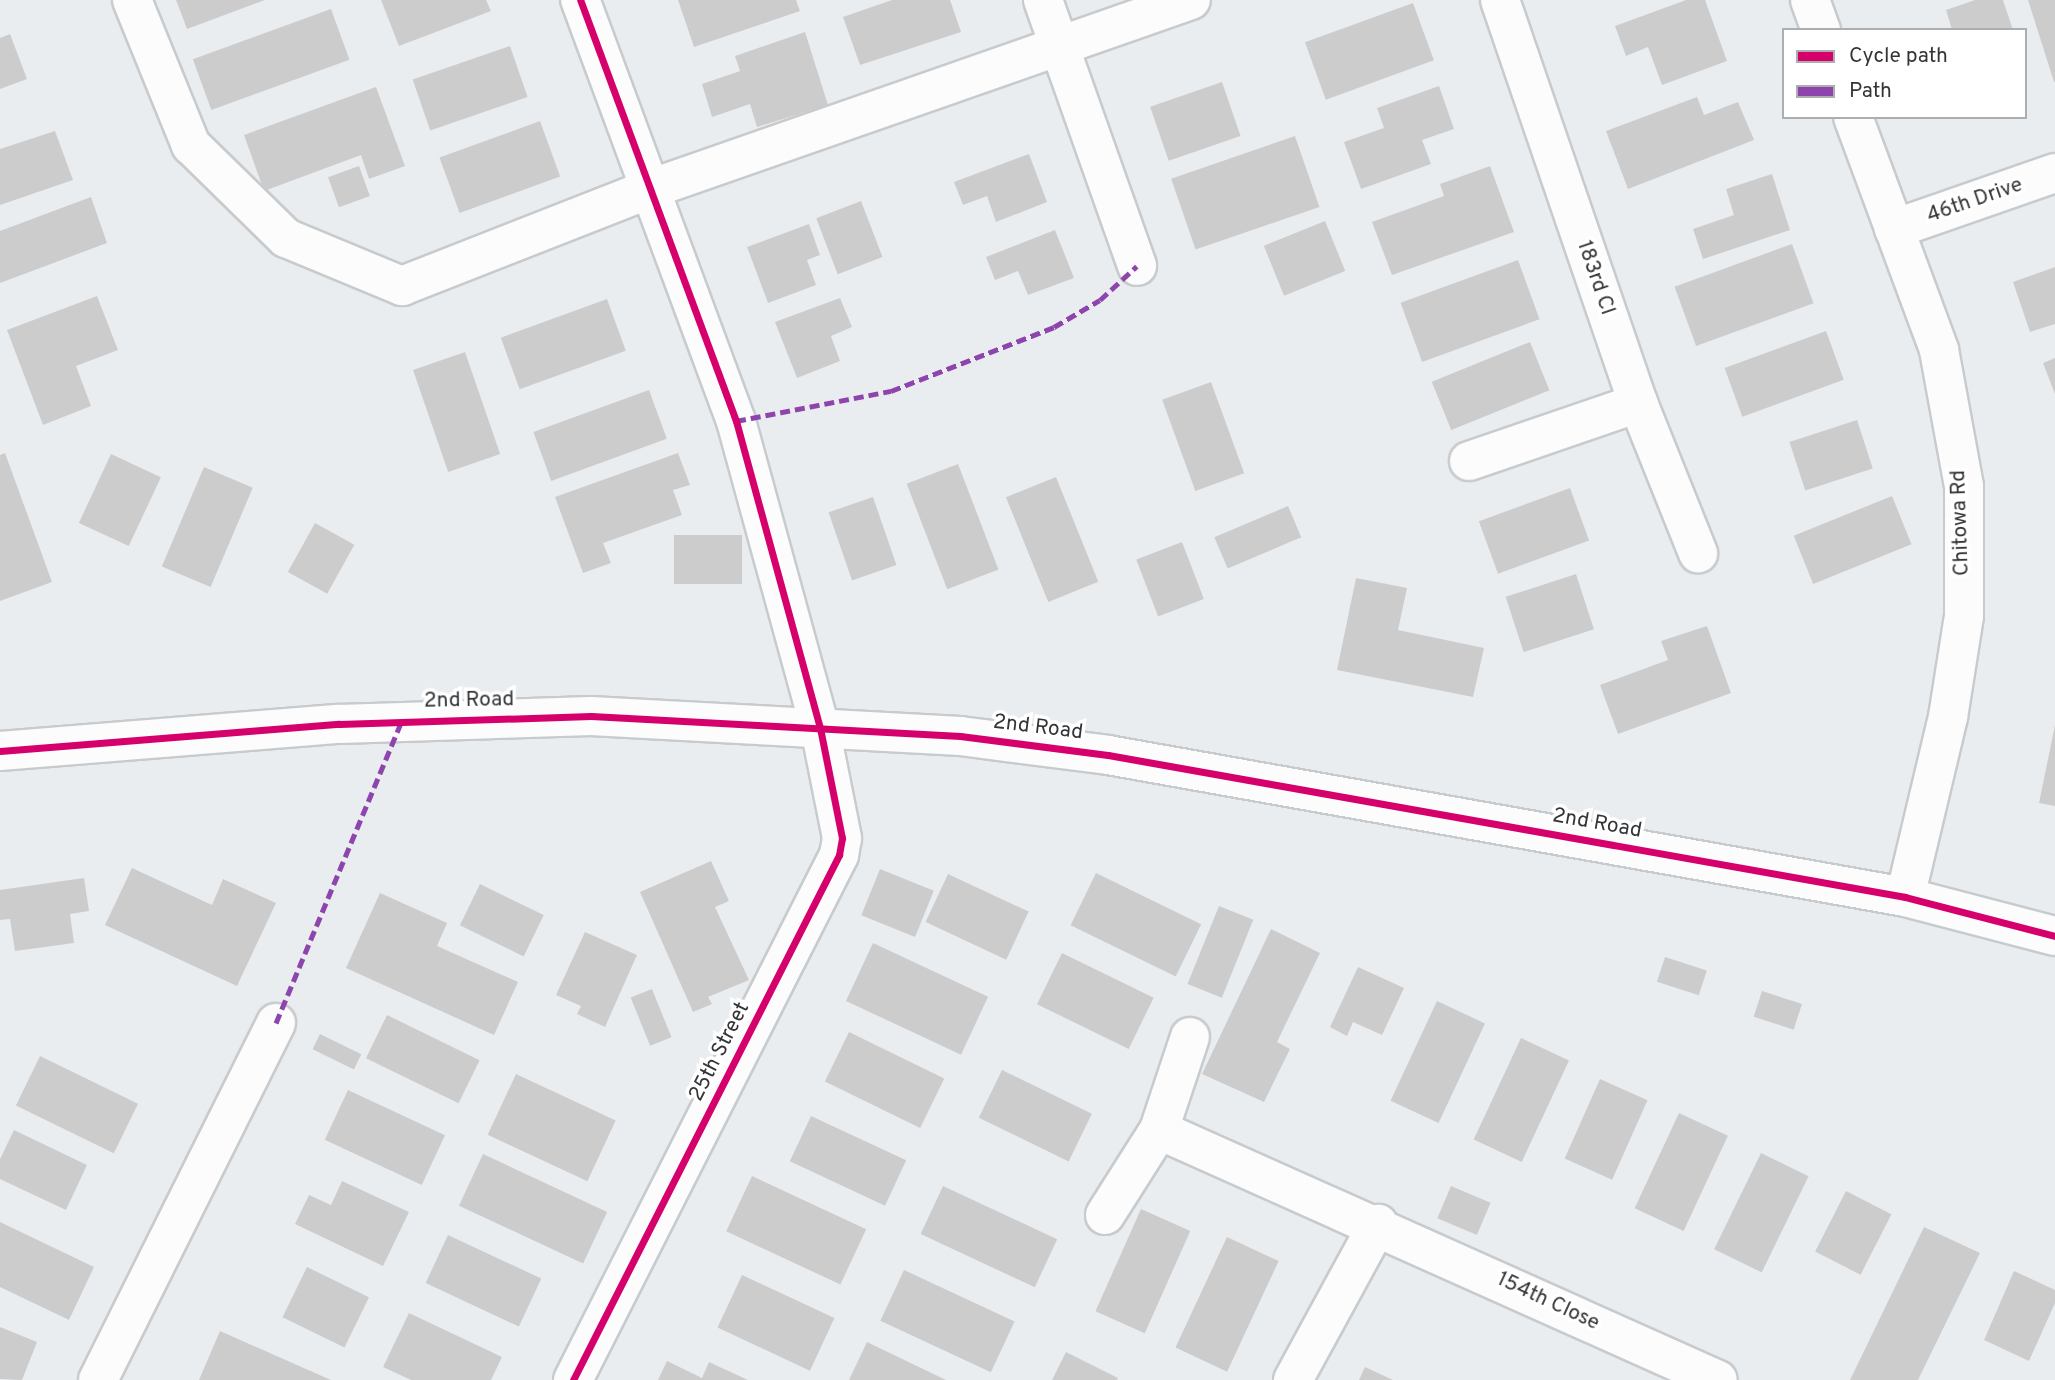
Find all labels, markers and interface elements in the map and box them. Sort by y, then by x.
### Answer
legend [1782,28,2027,119]
text: Cycle path [1849,43,1948,70]
text: Path [1849,78,1892,105]
street label: 46th Drive [1924,173,2026,229]
street label: 183rd Cl [1571,238,1619,318]
street label: Chitowa Rd [1947,470,1975,576]
street label: 2nd Road [424,688,514,714]
street label: 2nd Road [992,710,1084,746]
street label: 2nd Road [1550,804,1644,844]
street label: 25th Street [684,998,756,1106]
street label: 154th Close [1493,1267,1603,1337]

